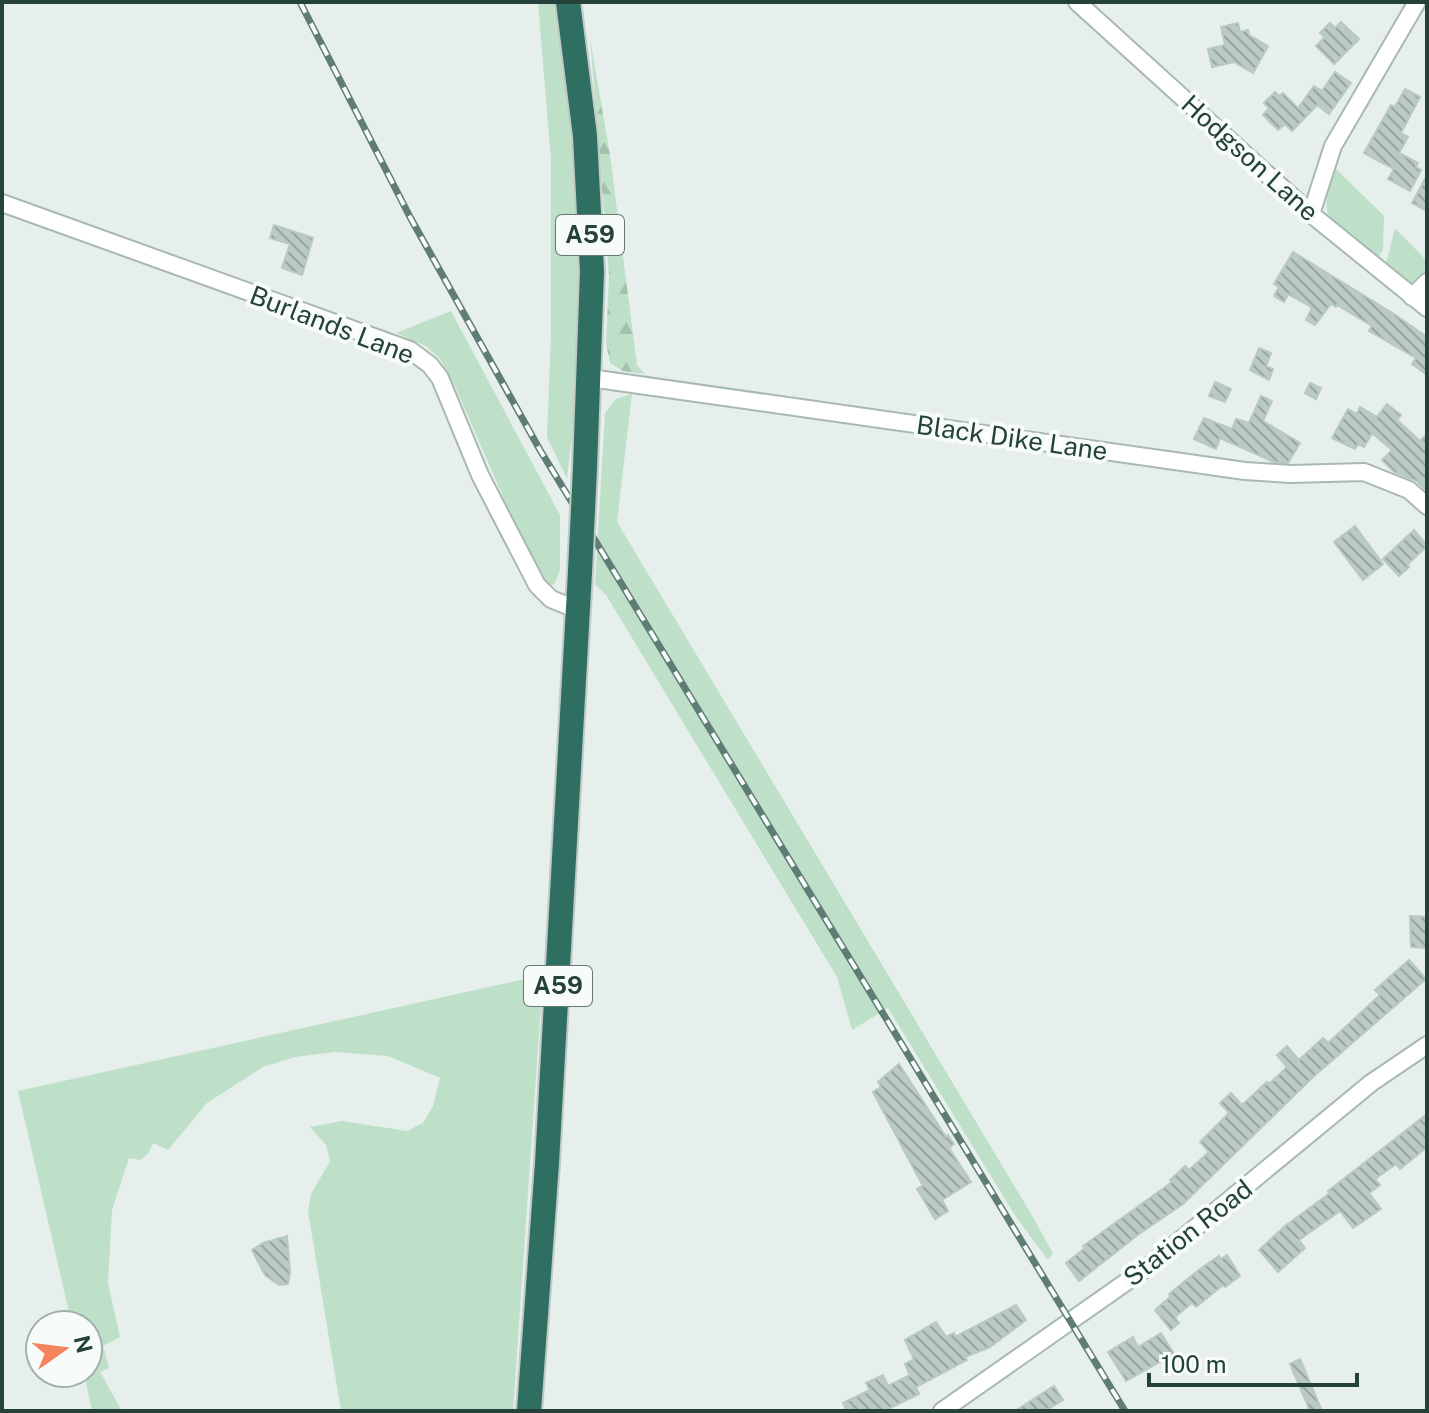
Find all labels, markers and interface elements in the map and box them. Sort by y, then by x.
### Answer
street label: Hodgson Lane [1175,88,1325,227]
road number: A59 [556,215,624,255]
street label: Burlands Lane [246,279,419,370]
street label: Black Dike Lane [915,409,1110,466]
road number: A59 [524,966,592,1006]
street label: Station Road [1117,1173,1258,1293]
north arrow [24,1309,104,1389]
text: N [69,1333,98,1356]
scale bar [1149,1337,1357,1387]
text: 100 m [1161,1350,1227,1378]

